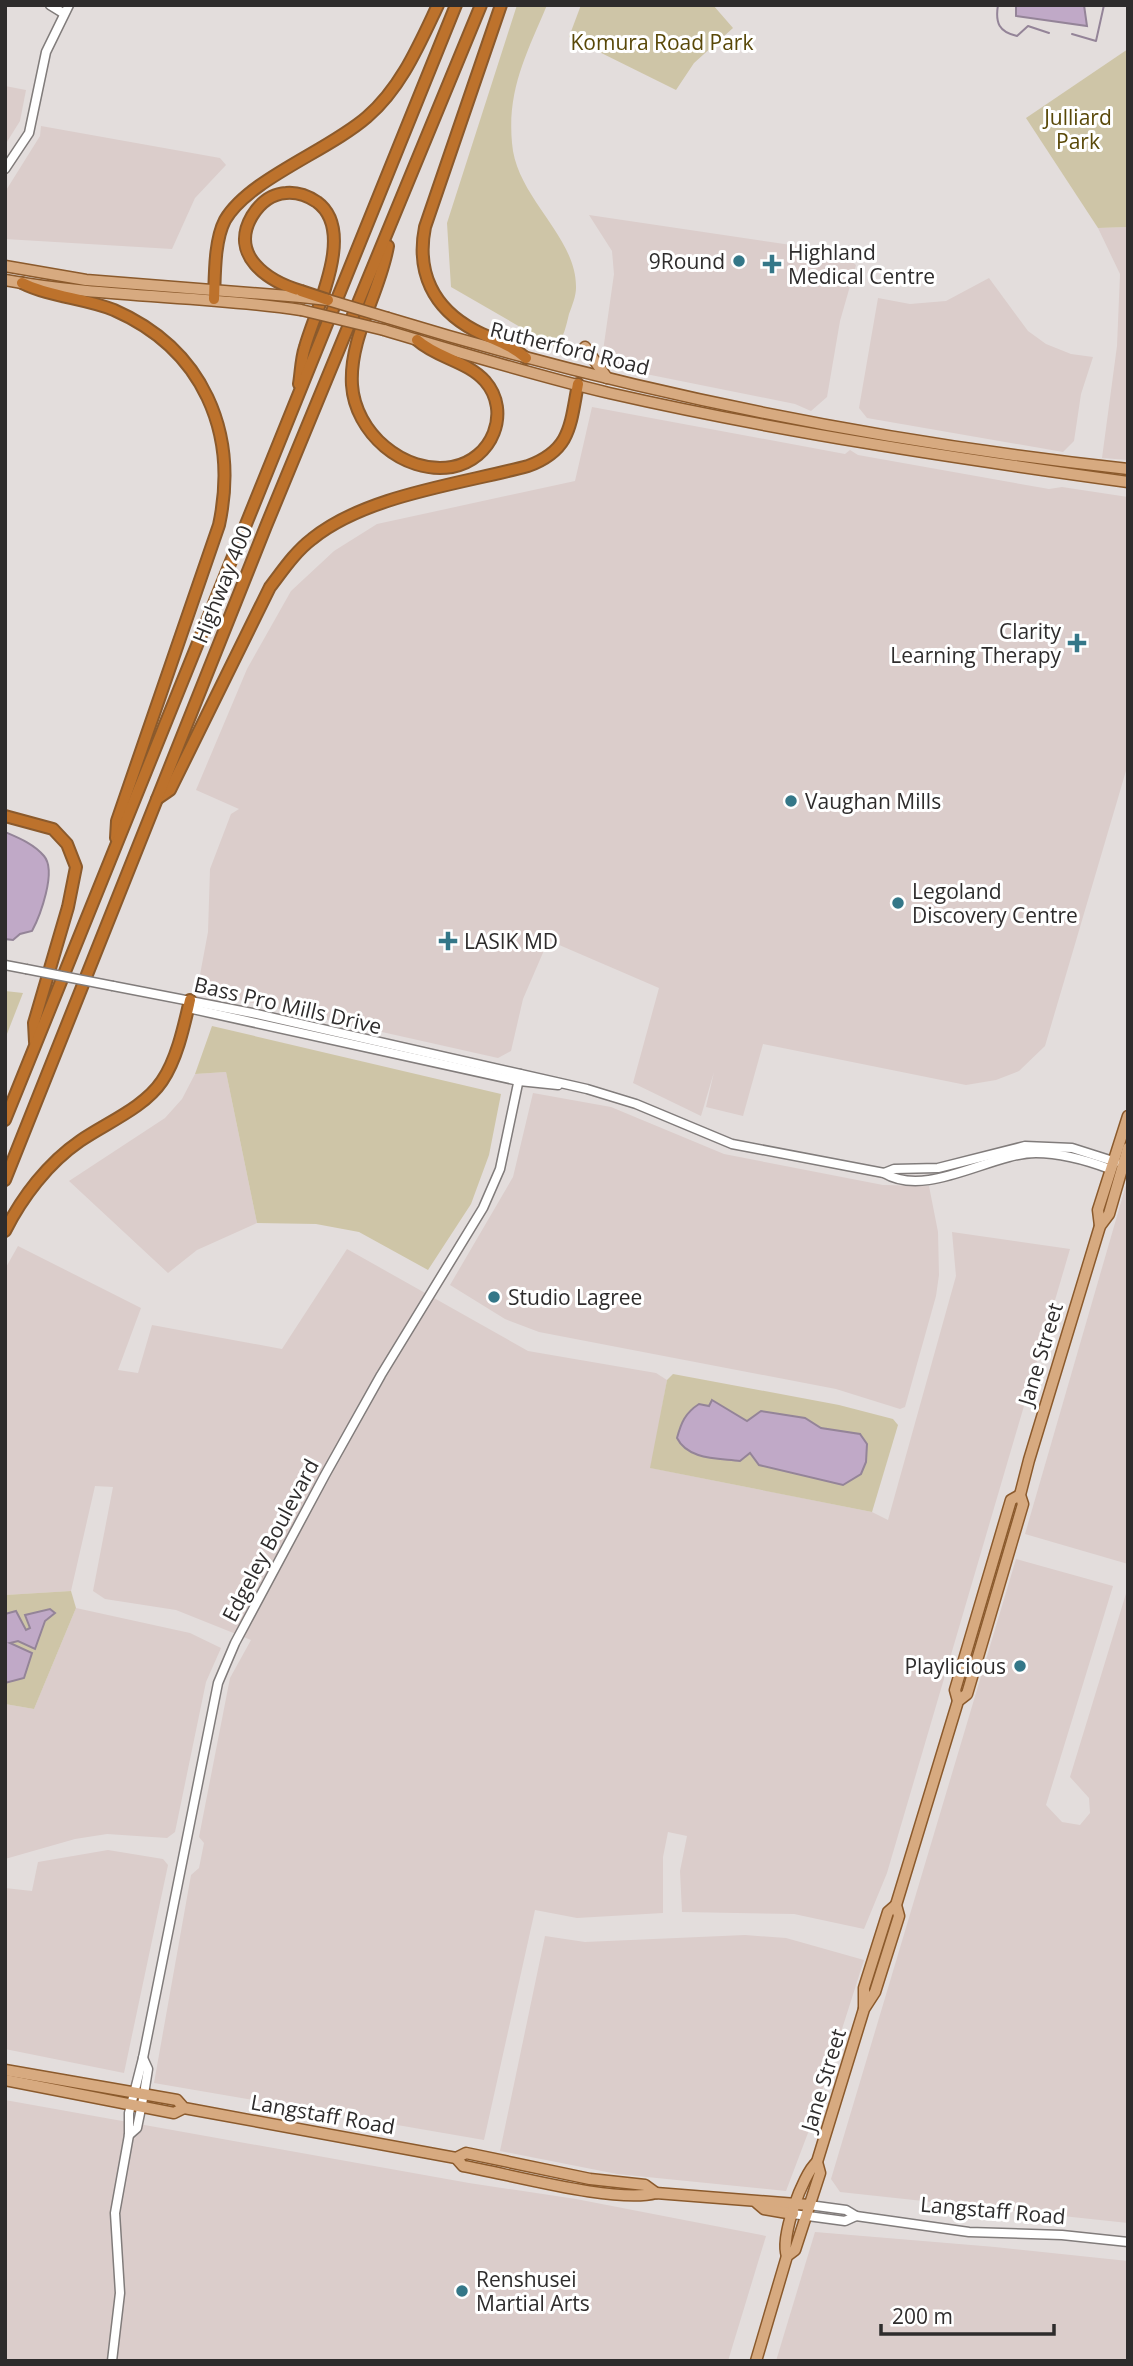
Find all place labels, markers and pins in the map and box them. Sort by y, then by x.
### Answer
place label: Highland Medical Centre [788,238,935,290]
place label: 9Round [649,247,725,275]
marker: 9Round [731,253,747,269]
marker: Highland Medical Centre [762,254,782,274]
place label: Clarity Learning Therapy [890,617,1061,669]
marker: Clarity Learning Therapy [1067,633,1087,653]
place label: Vaughan Mills [805,787,941,815]
marker: Vaughan Mills [783,793,799,809]
place label: Legoland Discovery Centre [912,877,1078,929]
marker: Legoland Discovery Centre [890,895,906,911]
place label: LASIK MD [464,927,558,955]
marker: LASIK MD [438,931,458,951]
place label: Studio Lagree [508,1283,642,1311]
marker: Studio Lagree [486,1289,502,1305]
place label: Playlicious [904,1652,1006,1680]
marker: Playlicious [1012,1658,1028,1674]
place label: Renshusei Martial Arts [476,2265,590,2317]
marker: Renshusei Martial Arts [454,2283,470,2299]

